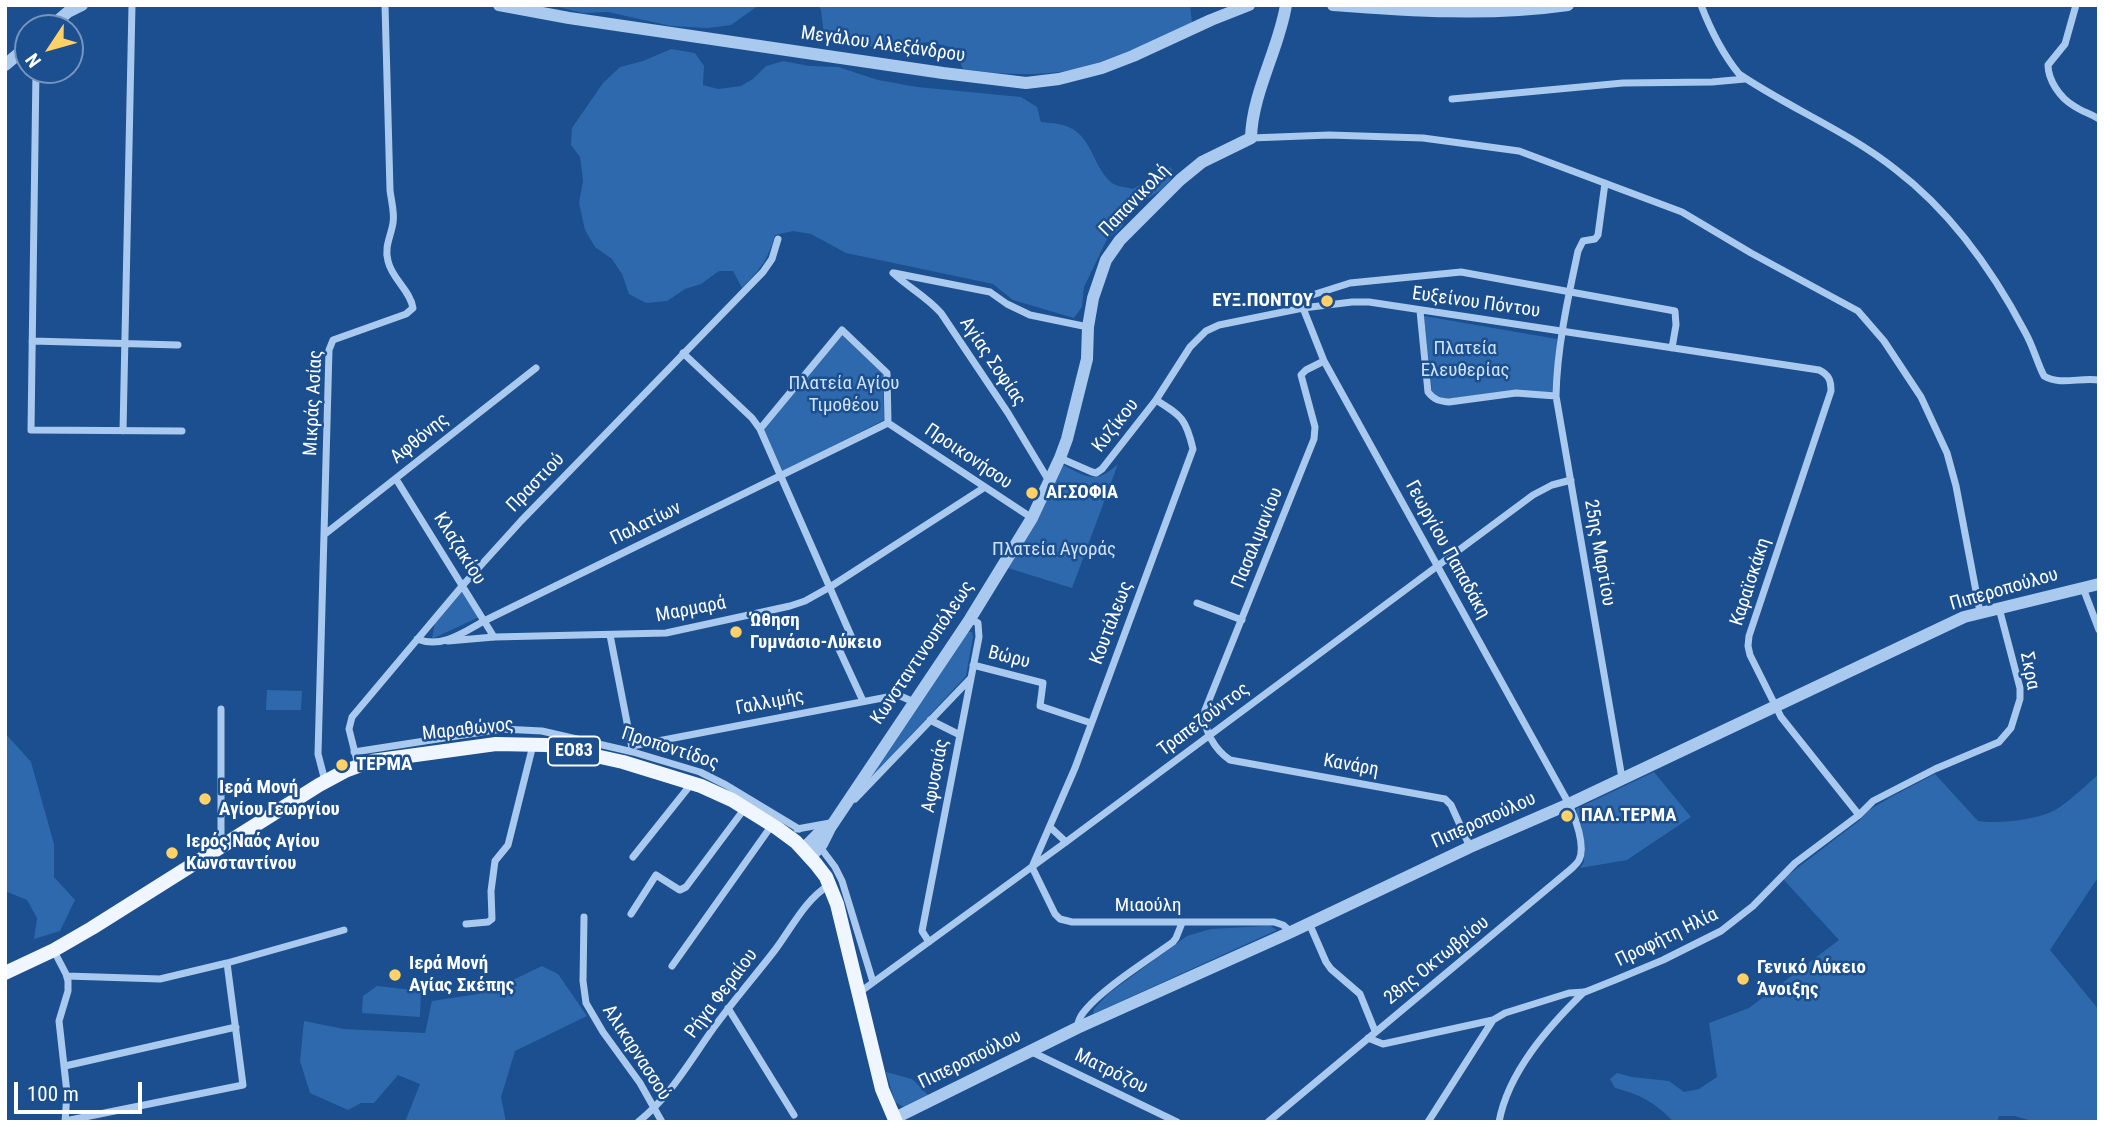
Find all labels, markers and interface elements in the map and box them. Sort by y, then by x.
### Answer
north arrow [14,14,84,84]
street label: Μεγάλου Αλεξάνδρου [799,22,967,68]
text: N [21,49,46,72]
street label: Παπανικολή [1095,160,1175,242]
street label: Ευξείνου Πόντου [1411,283,1541,323]
place label: ΕΥΞ.ΠΟΝΤΟΥ [1212,290,1313,312]
marker: ΕΥΞ.ΠΟΝΤΟΥ [1319,293,1335,309]
street label: Αγίας Σοφίας [954,313,1030,411]
park label: Πλατεία Ελευθερίας [1421,338,1509,382]
street label: Μικράς Ασίας [300,349,328,457]
park label: Πλατεία Αγίου Τιμοθέου [789,373,899,417]
street label: Κυζίκου [1088,395,1144,457]
street label: Αφθόνης [386,409,454,469]
street label: Προικονήσου [920,419,1016,495]
street label: Πραστιού [502,449,570,517]
street label: Γεωργίου Παπαδάκη [1400,477,1494,623]
place label: ΑΓ.ΣΟΦΙΑ [1046,482,1118,504]
street label: Πασαλιμανίου [1227,484,1289,592]
marker: ΑΓ.ΣΟΦΙΑ [1024,485,1040,501]
street label: Παλατίων [607,497,685,551]
street label: 25ης Μαρτίου [1578,498,1620,608]
street label: Κλαζακίου [428,509,490,589]
street label: Καραϊσκάκη [1726,535,1776,629]
park label: Πλατεία Αγοράς [992,539,1116,561]
street label: Πιπεροπούλου [1947,564,2061,616]
street label: Κωνσταντινουπόλεως [866,577,980,729]
street label: Κουτάλεως [1086,578,1138,668]
street label: Μαρμαρά [654,592,728,628]
place label: Ώθηση Γυμνάσιο-Λύκειο [750,610,882,654]
marker: Ώθηση Γυμνάσιο-Λύκειο [728,624,744,640]
street label: Βώρυ [986,642,1032,674]
street label: Σκρα [2014,650,2044,692]
street label: Τραπεζούντος [1154,678,1254,762]
street label: Γαλλιμής [734,685,806,721]
street label: Μαραθώνος [421,714,515,746]
street label: Προποντίδος [619,723,721,775]
road number: ΕΟ83 [548,736,600,766]
street label: Αφυσσιάς [918,737,954,815]
street label: Κανάρη [1322,750,1380,782]
place label: ΤΕΡΜΑ [356,754,412,776]
marker: ΤΕΡΜΑ [334,757,350,773]
place label: Ιερά Μονή Αγίου Γεωργίου [219,777,340,821]
street label: Πιπεροπούλου [1428,788,1540,854]
marker: Ιερά Μονή Αγίου Γεωργίου [197,791,213,807]
place label: ΠΑΛ.ΤΕΡΜΑ [1581,805,1677,827]
marker: ΠΑΛ.ΤΕΡΜΑ [1559,808,1575,824]
place label: Ιερός Ναός Αγίου Κωνσταντίνου [186,831,320,875]
marker: Ιερός Ναός Αγίου Κωνσταντίνου [164,845,180,861]
street label: Μιαούλη [1115,895,1181,917]
street label: Προφήτη Ηλία [1612,903,1722,973]
street label: 28ης Οκτωβρίου [1380,912,1494,1010]
street label: Ρήγα Φεραίου [681,945,763,1043]
place label: Ιερά Μονή Αγίας Σκέπης [409,953,514,997]
place label: Γενικό Λύκειο Άνοιξης [1757,957,1866,1001]
marker: Ιερά Μονή Αγίας Σκέπης [387,967,403,983]
marker: Γενικό Λύκειο Άνοιξης [1735,971,1751,987]
street label: Αλικαρνασσού [597,1001,675,1105]
street label: Πιπεροπούλου [915,1025,1025,1095]
street label: Ματρόζου [1071,1045,1151,1099]
scale bar [18,1068,145,1112]
text: 100 m [27,1082,79,1106]

